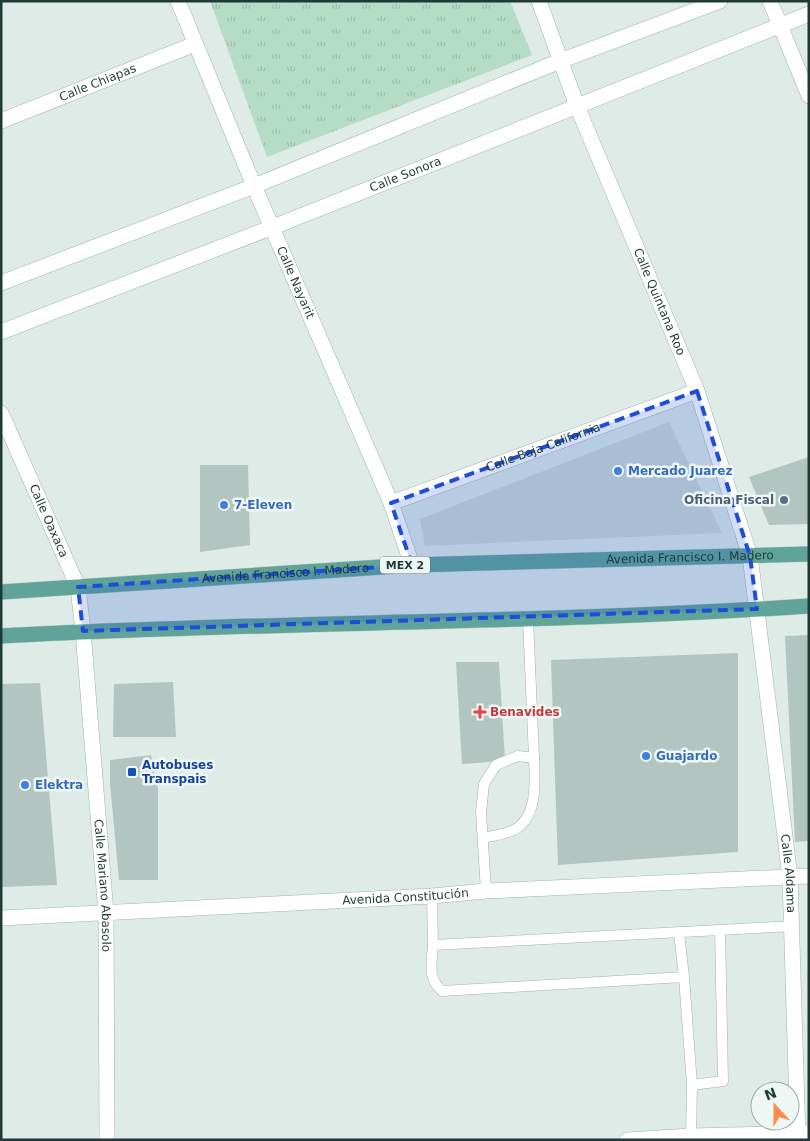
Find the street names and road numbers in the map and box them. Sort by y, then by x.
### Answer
street label: Calle Chiapas [57,61,138,104]
street label: Calle Sonora [368,154,443,195]
street label: Calle Nayarit [274,244,318,321]
street label: Calle Quintana Roo [631,246,688,357]
street label: Calle Baja California [484,420,602,475]
street label: Calle Oaxaca [26,482,71,560]
street label: Avenida Francisco I. Madero [606,548,774,567]
road number: MEX 2 [380,556,430,574]
street label: Avenida Francisco I. Madero [201,561,370,586]
street label: Calle Mariano Abasolo [91,819,113,952]
street label: Calle Aldama [778,833,798,913]
street label: Avenida Constitución [342,886,469,908]

